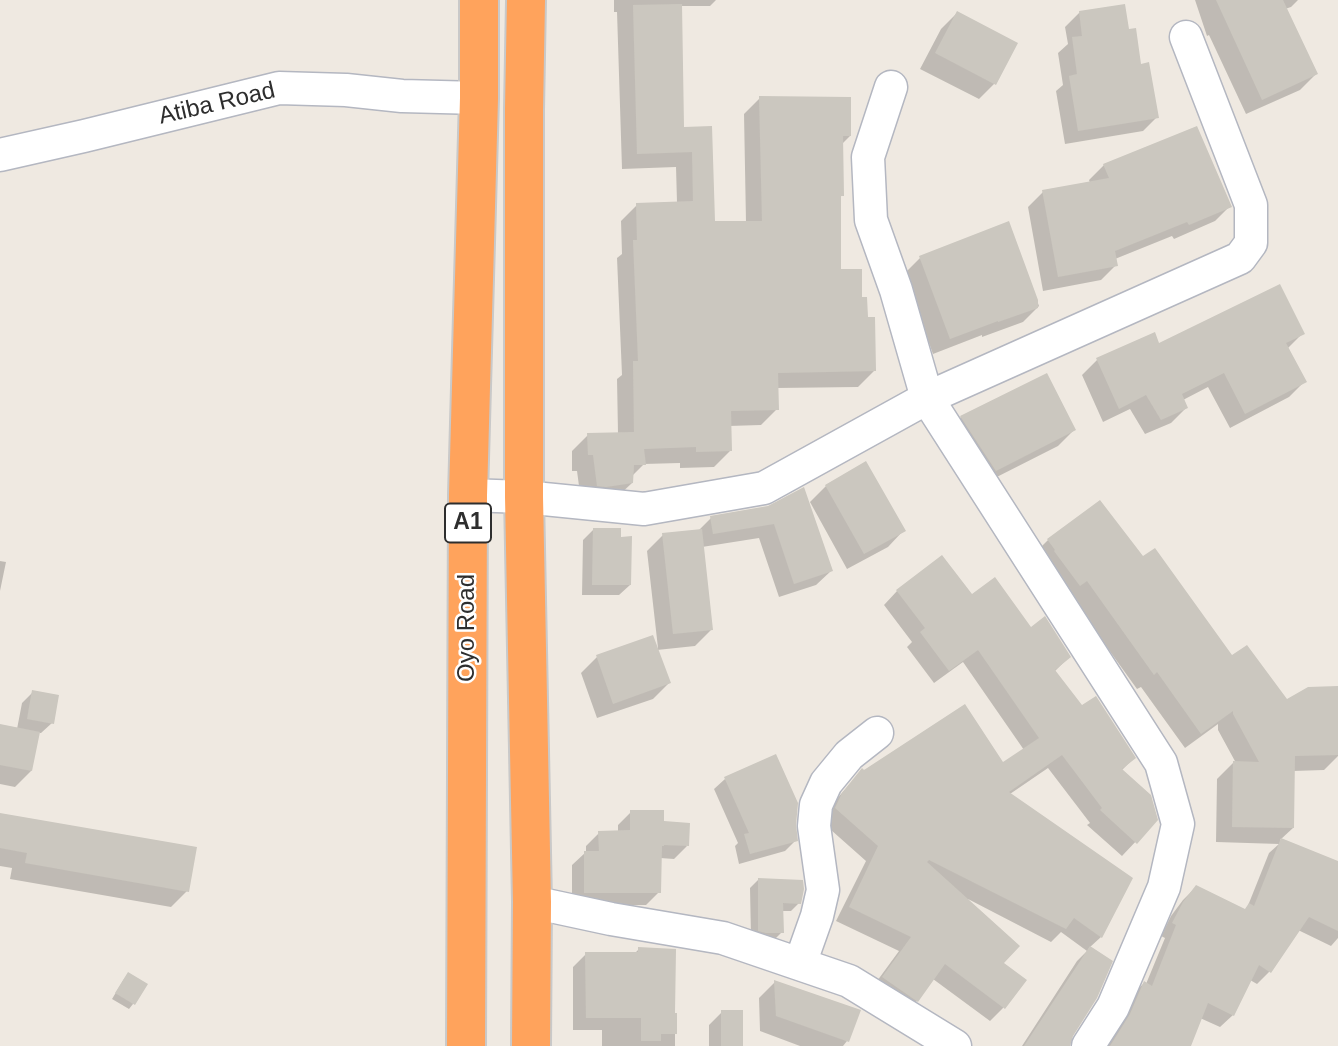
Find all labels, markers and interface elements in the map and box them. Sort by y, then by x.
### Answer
street label: Atiba Road [156,77,278,131]
road number: A1 [445,503,491,542]
street label: Oyo Road [453,574,481,682]

